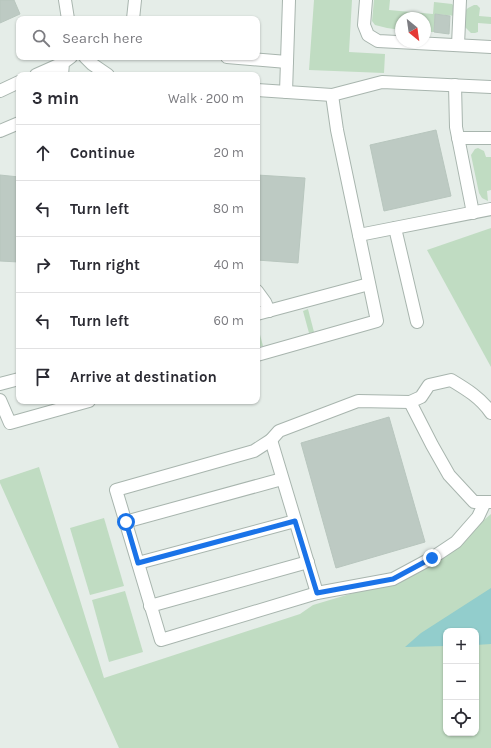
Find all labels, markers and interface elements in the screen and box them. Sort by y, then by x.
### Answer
north arrow [395,12,431,48]
search box [16,16,260,60]
icon: search [30,27,52,49]
text: Search here [62,29,143,47]
text: 3 min [32,88,79,108]
text: Walk · 200 m [168,91,244,106]
icon: ahead [32,142,54,164]
text: Continue [70,144,135,162]
text: 20 m [214,145,244,160]
icon: left [32,198,54,220]
text: Turn left [70,200,129,218]
text: 80 m [213,201,244,216]
icon: right [32,254,54,276]
text: Turn right [70,256,140,274]
text: 40 m [214,257,244,272]
icon: left [32,310,54,332]
text: Turn left [70,312,129,330]
text: 60 m [214,313,244,328]
icon: arrive [32,366,54,388]
text: Arrive at destination [70,368,217,386]
route start [117,513,135,531]
route end [423,549,441,567]
map controls [443,628,479,736]
button: + [443,628,479,664]
button: − [443,664,479,700]
button: locate [443,700,479,736]

